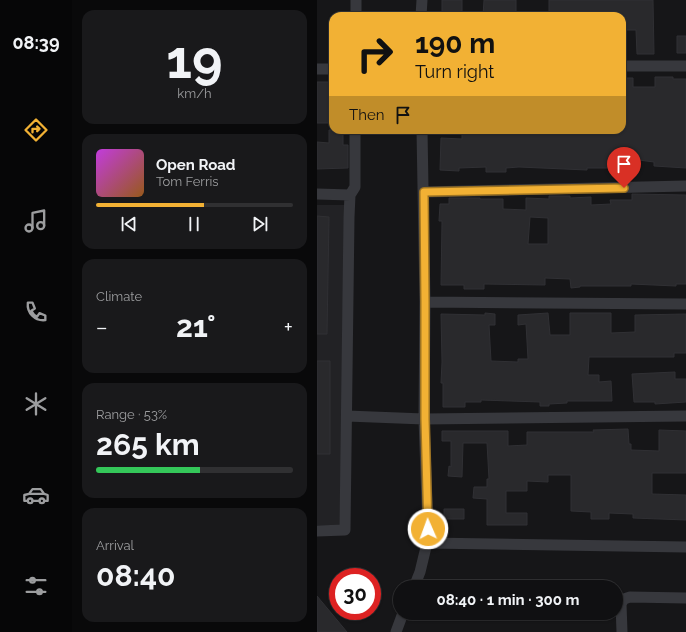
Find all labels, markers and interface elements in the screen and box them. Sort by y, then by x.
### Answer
text: 190 m [415,27,495,60]
icon: right [349,28,401,80]
text: 19 [166,29,223,90]
text: 08:39 [12,32,60,53]
text: Turn right [415,61,494,82]
text: km/h [177,86,212,101]
icon: arrive [392,104,414,126]
text: Then [349,106,384,124]
icon: directions [22,116,50,144]
pin [607,147,641,188]
icon: arrive [613,153,635,175]
text: Open Road [156,156,236,174]
text: Tom Ferris [156,174,219,189]
icon: music [22,207,50,235]
icon: previous [118,213,140,235]
icon: pause [183,213,205,235]
icon: next [249,213,271,235]
text: Climate [96,289,142,304]
icon: phone [22,298,50,326]
text: 21° [176,309,216,344]
text: − [96,314,108,340]
text: + [284,314,293,340]
icon: climate [22,390,50,418]
text: Range · 53% [96,407,167,422]
text: 265 km [96,427,200,462]
icon: car [22,481,50,509]
position arrow [407,508,449,550]
text: Arrival [96,538,134,553]
text: 08:40 [96,558,176,593]
speed limit sign: 30 [329,568,381,620]
icon: filters [22,572,50,600]
text: 08:40 · 1 min · 300 m [436,591,580,609]

